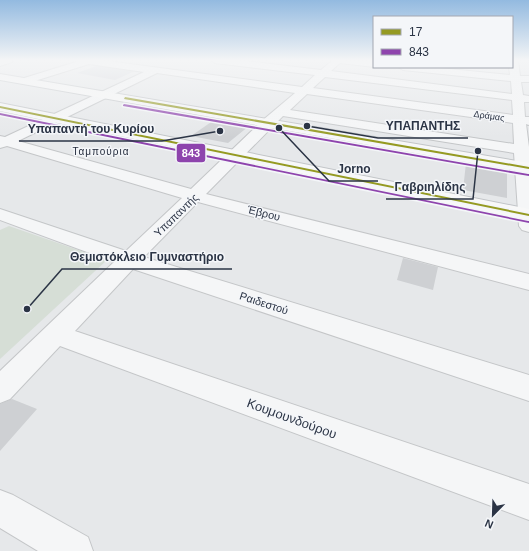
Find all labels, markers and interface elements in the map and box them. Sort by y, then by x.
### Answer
legend [373,16,513,68]
text: 17 [409,25,423,39]
text: 843 [409,45,429,59]
street label: Δράμας [473,109,506,123]
callout: ΥΠΑΠΑΝΤΗΣ [378,114,468,138]
callout: Υπαπαντή του Κυρίου [19,117,162,141]
text: ΥΠΑΠΑΝΤΗΣ [386,119,460,133]
text: Υπαπαντή του Κυρίου [28,122,154,136]
line badge: 843 [176,143,206,163]
district label: Ταμπούρια [72,146,130,157]
text: 843 [182,147,200,159]
callout: Jorno [329,157,378,181]
text: Jorno [337,162,371,176]
callout: Γαβριηλίδης [386,175,473,199]
text: Γαβριηλίδης [395,180,465,194]
street label: Υπαπαντής [152,191,200,239]
street label: Έβρου [245,203,282,223]
callout: Θεμιστόκλειο Γυμναστήριο [62,245,232,269]
text: Θεμιστόκλειο Γυμναστήριο [70,250,224,264]
street label: Ραιδεστού [238,290,290,316]
street label: Κουμουνδούρου [245,395,339,442]
north arrow [473,495,513,535]
text: N [483,517,495,531]

